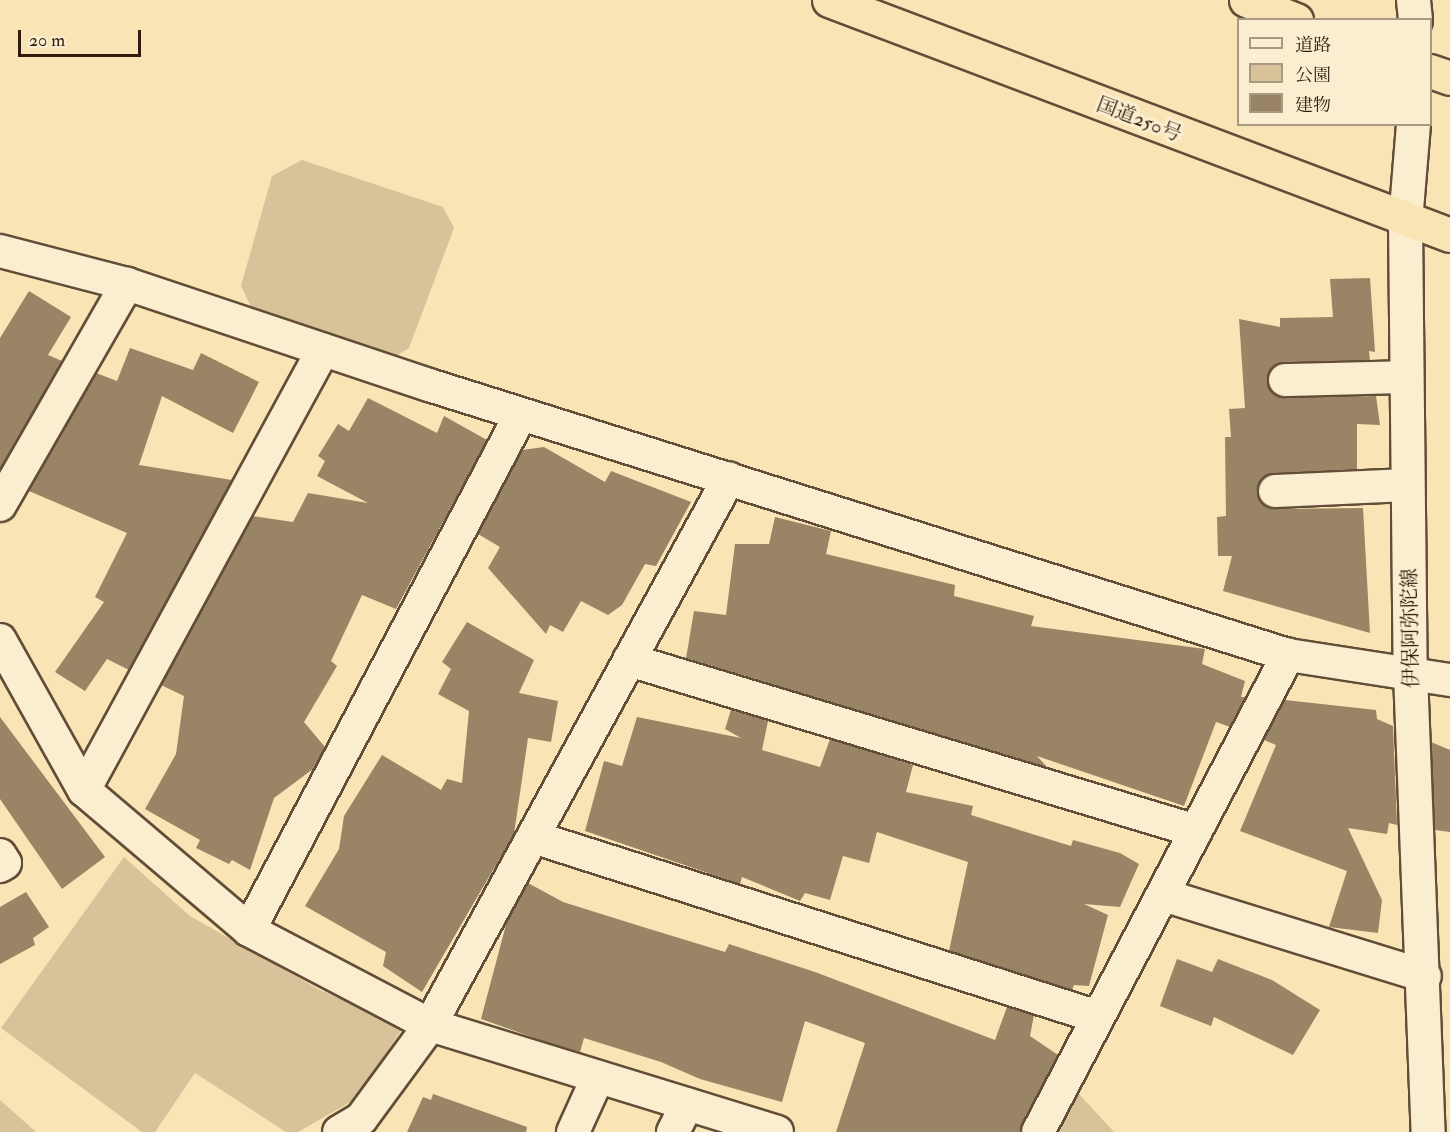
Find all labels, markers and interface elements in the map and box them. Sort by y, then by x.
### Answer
scale bar [21,18,144,56]
legend [1237,18,1432,126]
text: 20 m [29,29,65,52]
text: 道路 [1295,34,1331,57]
text: 公園 [1295,64,1331,87]
street label: 国道250号 [1093,92,1185,146]
text: 建物 [1295,94,1331,117]
street label: 伊保阿弥陀線 [1397,568,1423,688]

